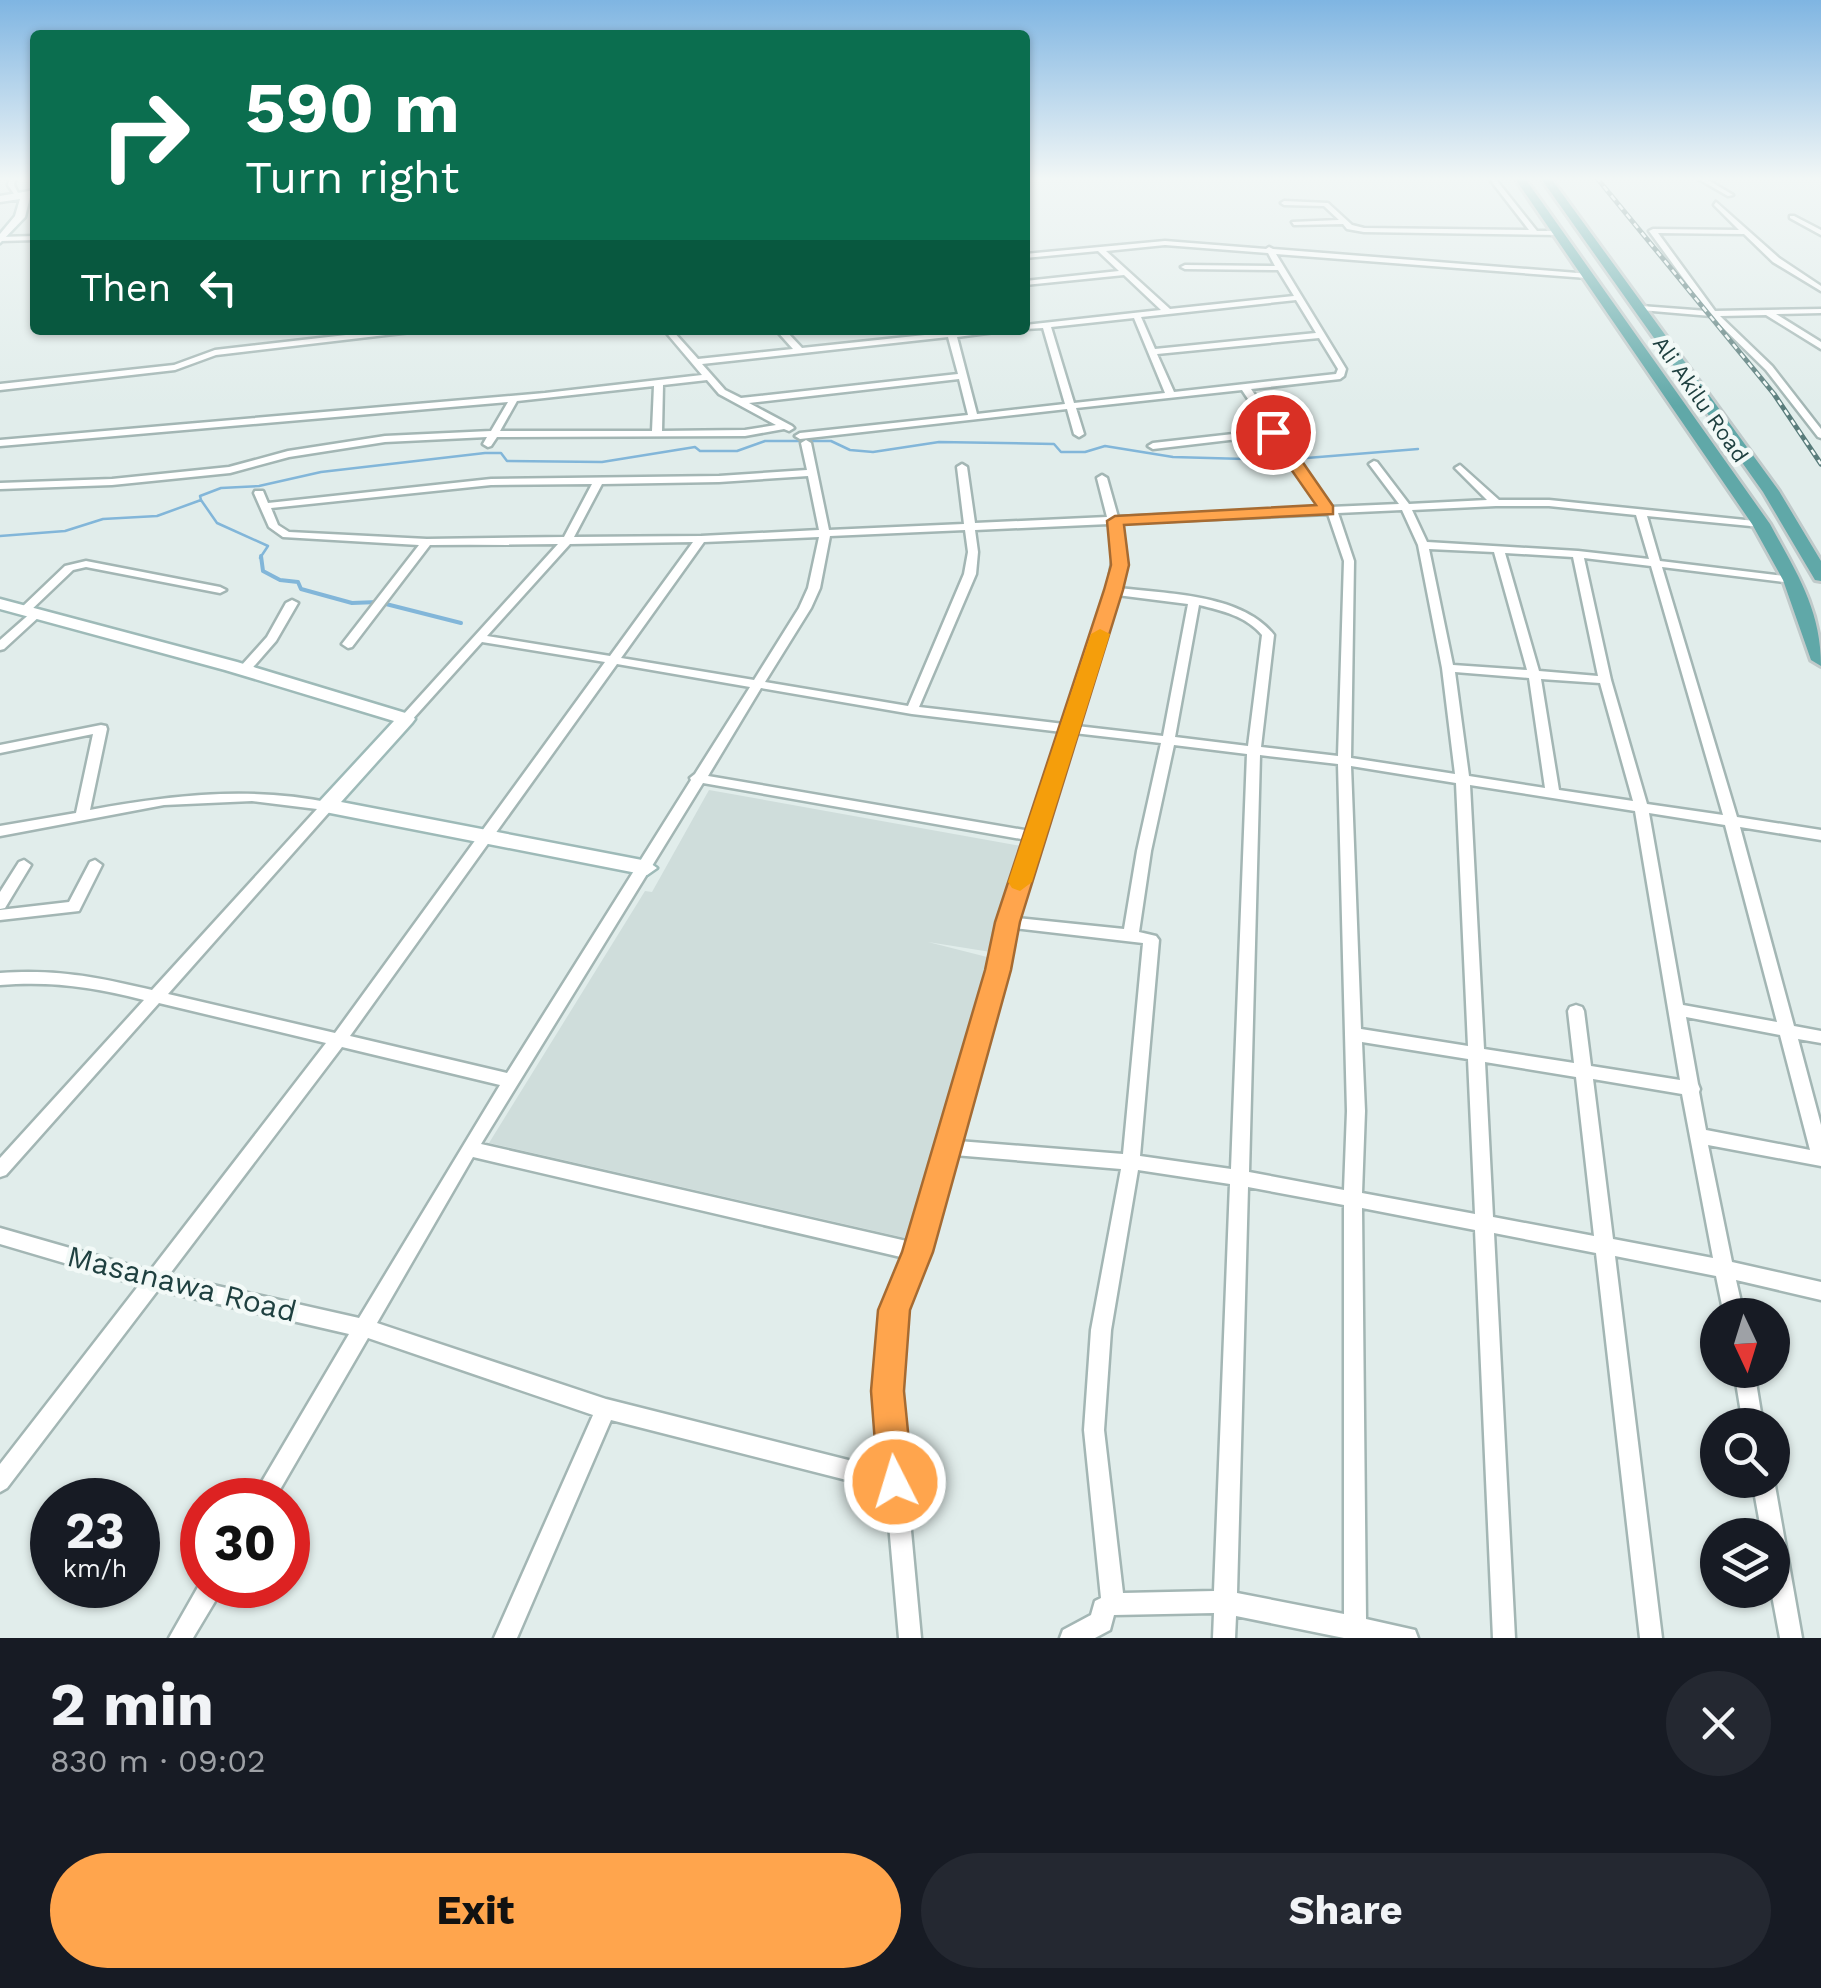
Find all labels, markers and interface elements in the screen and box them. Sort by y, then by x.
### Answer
text: 590 m [245,67,460,149]
icon: right [80,70,210,200]
text: Turn right [245,151,459,204]
icon: left [191,260,246,315]
text: Then [80,266,171,310]
street label: Ali Akilu Road [1648,331,1753,467]
pin [1231,390,1316,475]
icon: arrive [1246,405,1301,460]
street label: Masanawa Road [64,1238,300,1329]
north arrow [1700,1298,1790,1388]
map controls [1700,1298,1790,1608]
button: search [1700,1408,1790,1498]
position arrow [843,1430,947,1534]
speed limit sign: 30 [180,1478,310,1608]
text: 23 [65,1501,125,1560]
button: layers [1700,1518,1790,1608]
text: km/h [63,1554,127,1583]
text: 2 min [50,1669,214,1740]
button: close [1666,1671,1771,1776]
text: 830 m · 09:02 [50,1742,266,1780]
button: Exit [50,1853,901,1968]
button: Share [921,1853,1771,1968]

